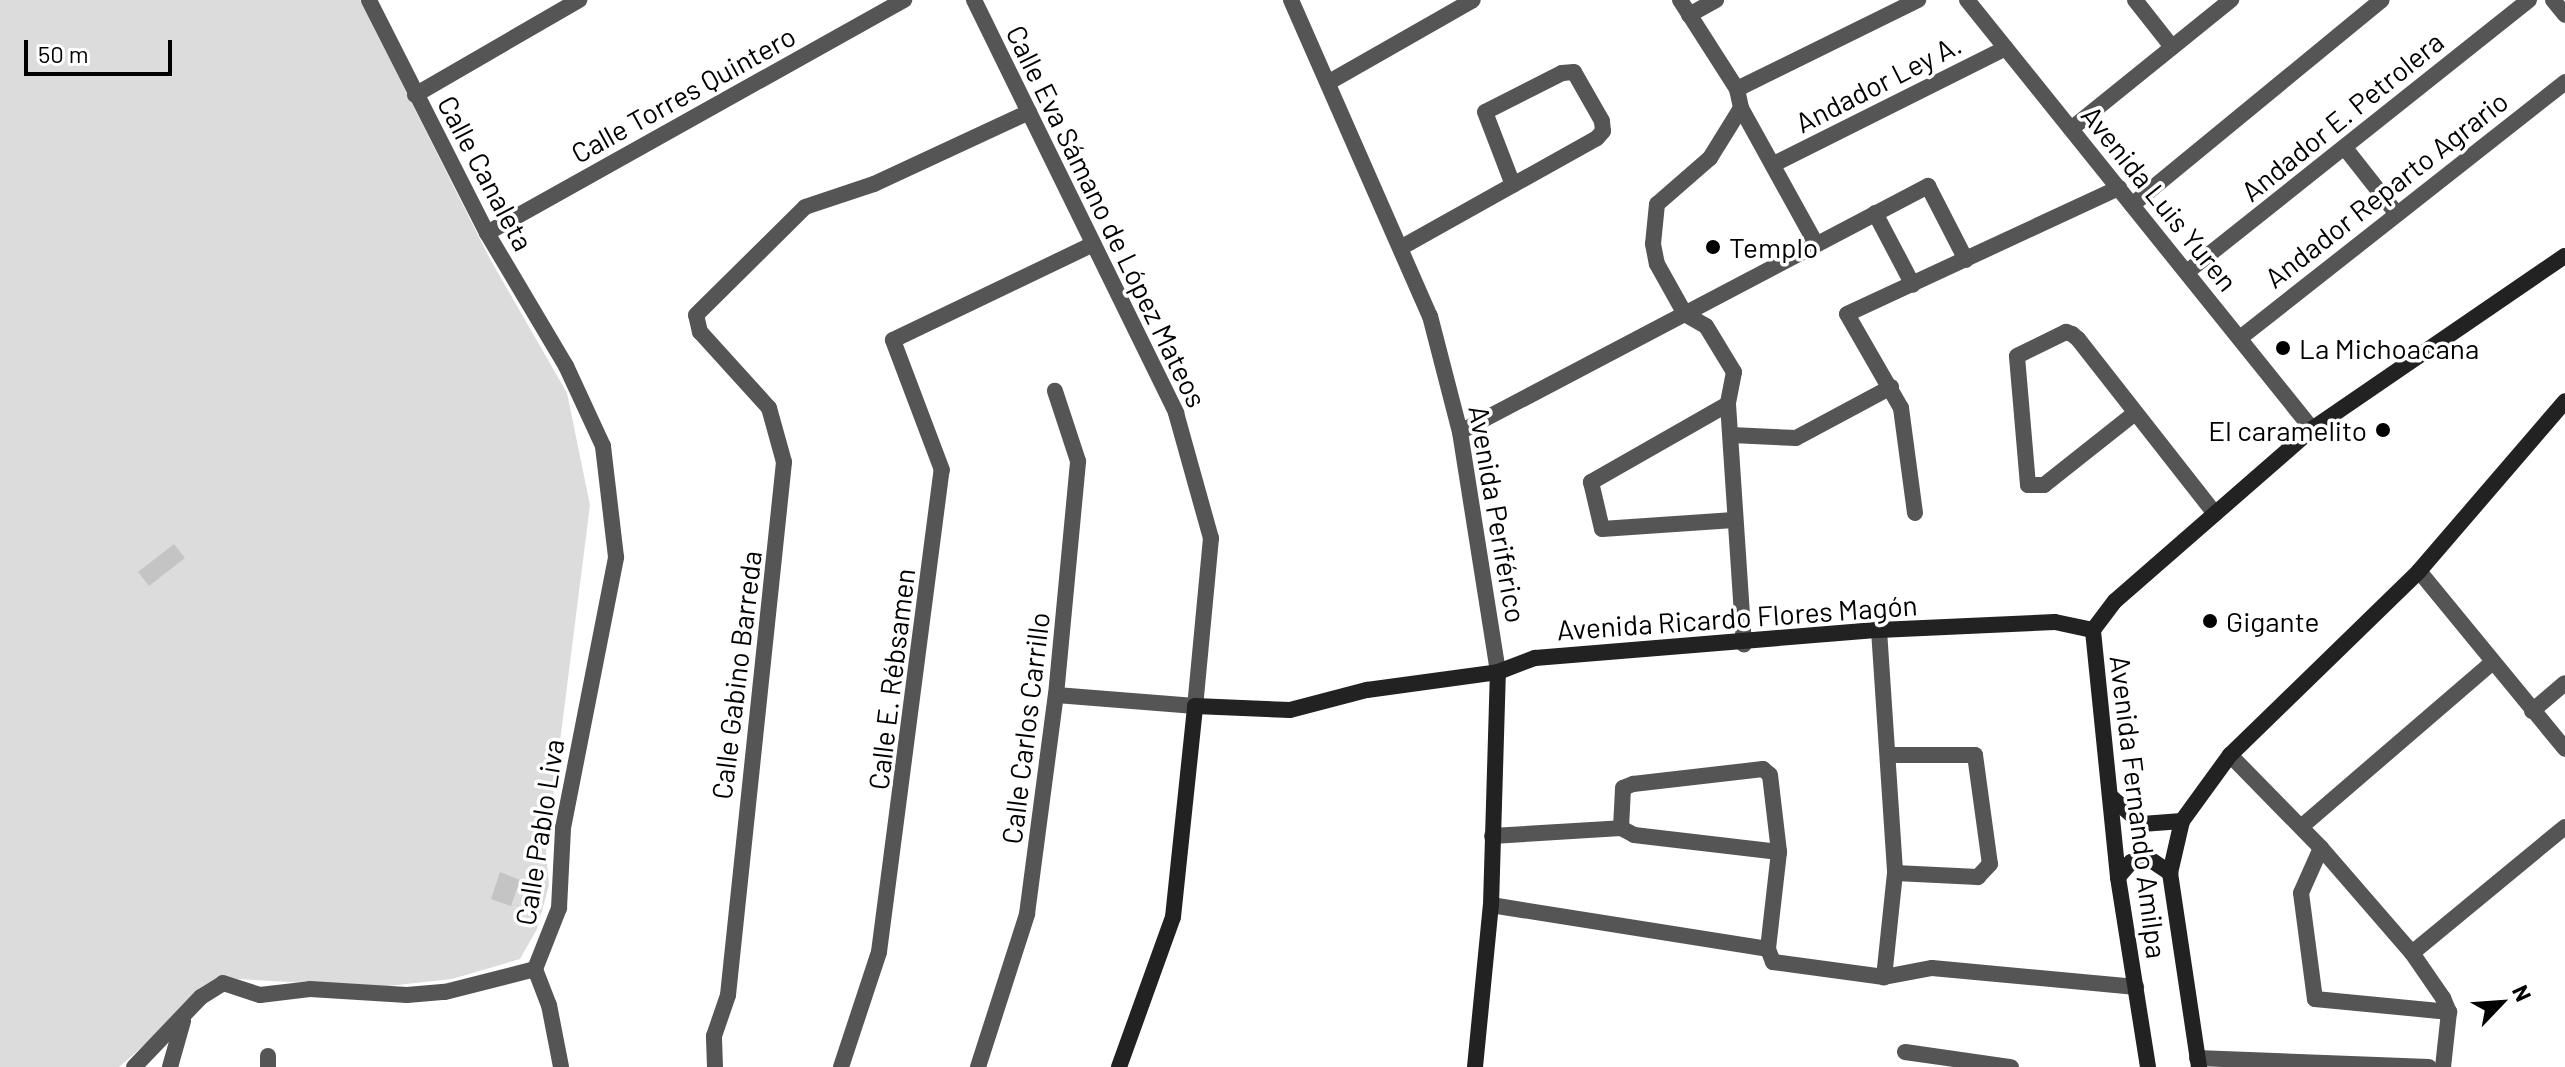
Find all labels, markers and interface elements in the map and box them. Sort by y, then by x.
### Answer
street label: Calle Torres Quintero [565,18,801,170]
street label: Calle Eva Sámano de López Mateos [1000,20,1214,412]
scale bar [28,24,176,74]
street label: Andador E. Petrolera [2234,24,2450,208]
street label: Andador Ley A. [1789,27,1967,139]
text: 50 m [38,39,89,68]
street label: Andador Reparto Agrario [2258,84,2514,294]
street label: Calle Canaleta [431,90,541,256]
street label: Avenida Luis Yuren [2075,99,2245,297]
place label: Templo [1729,230,1818,264]
marker: Templo [1704,238,1722,256]
place label: La Michoacana [2299,331,2479,365]
marker: La Michoacana [2274,339,2292,357]
street label: Avenida Periférico [1462,403,1534,625]
place label: El caramelito [2208,413,2367,447]
marker: El caramelito [2374,421,2392,439]
street label: Calle Gabino Barreda [704,549,768,801]
street label: Calle E. Rébsamen [861,566,921,792]
street label: Avenida Ricardo Flores Magón [1556,588,1918,646]
place label: Gigante [2226,604,2319,638]
street label: Calle Carlos Carrillo [994,610,1056,846]
marker: Gigante [2201,612,2219,630]
street label: Avenida Fernando Amilpa [2104,653,2174,961]
street label: Calle Pablo Liva [508,736,570,928]
north arrow [2461,963,2541,1043]
text: N [2508,981,2538,1005]

